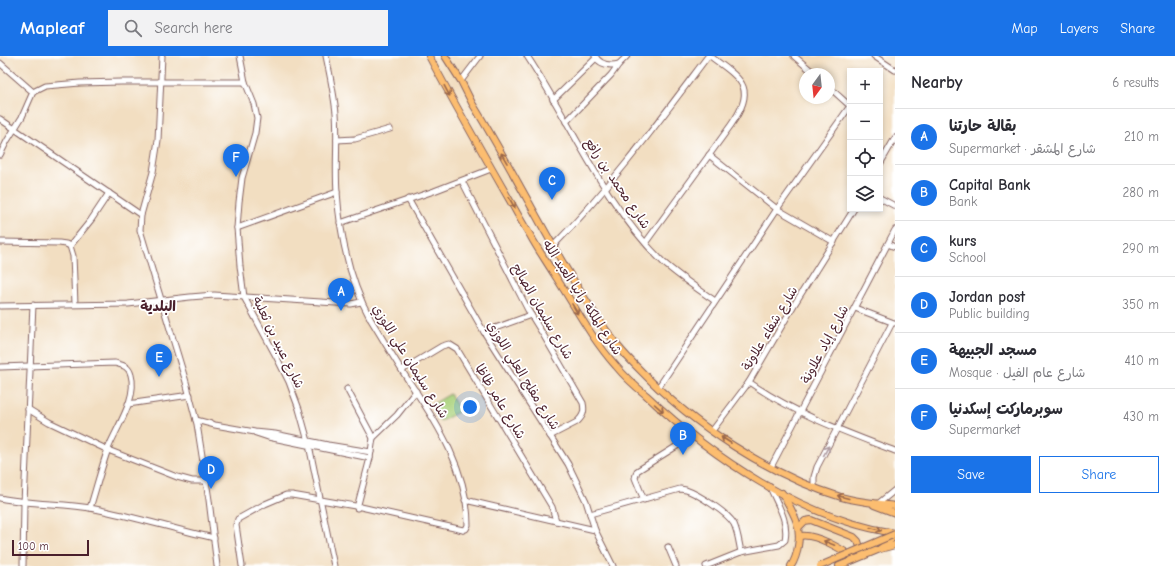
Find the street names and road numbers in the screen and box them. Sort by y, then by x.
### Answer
street label: شارع محمد بن رافع [579,135,654,233]
street label: شارع الملكة رانيا العبد الله [538,237,625,359]
street label: شارع سليمان الصالح [507,261,576,363]
street label: شارع شفاء علاونة [738,283,802,374]
street label: شارع عبيد بن ثعلبة [248,294,307,392]
street label: شارع سليمان علي اللوزي [366,302,452,423]
street label: شارع إياد علاونة [798,303,853,387]
street label: شارع مفلح العلي اللوزي [481,318,563,434]
street label: شارع عامر ظاظا [471,361,529,442]

